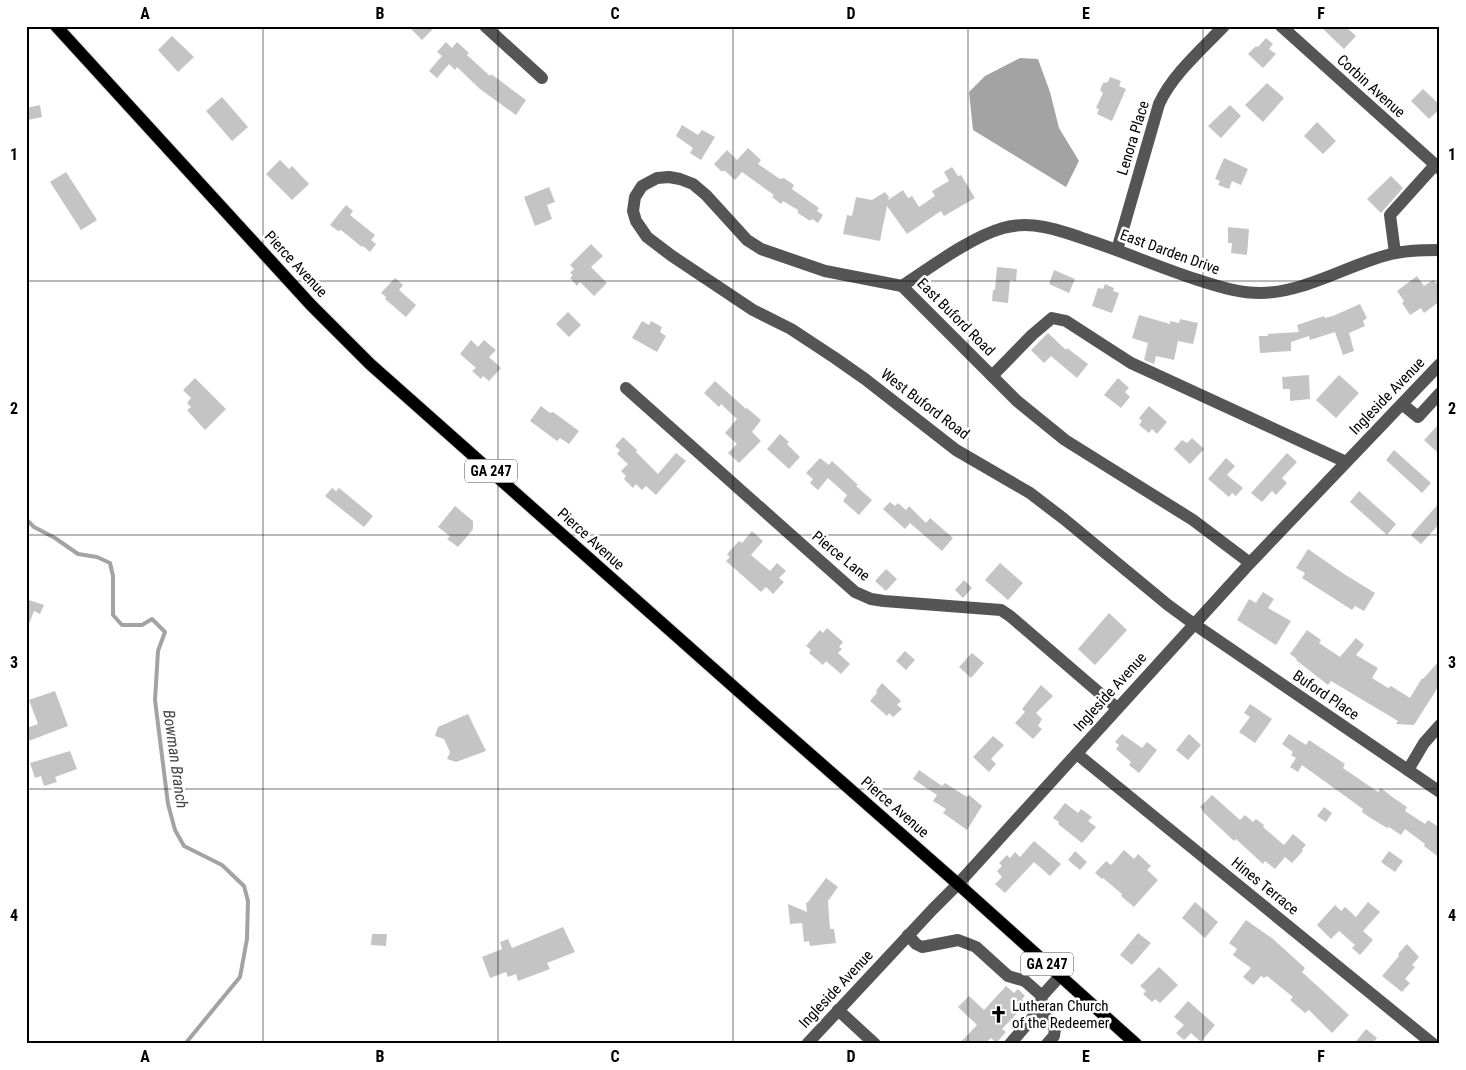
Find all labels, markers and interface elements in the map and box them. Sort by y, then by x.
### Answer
text: A [140,4,150,23]
text: B [376,4,385,23]
text: C [610,4,620,23]
text: D [846,4,856,23]
text: E [1082,4,1090,23]
text: F [1317,4,1325,23]
street label: Corbin Avenue [1333,51,1409,121]
street label: Lenora Place [1113,99,1153,177]
text: 1 [10,145,18,164]
text: 1 [1448,145,1456,164]
street label: East Darden Drive [1118,226,1222,278]
street label: Pierce Avenue [261,227,331,301]
street label: East Buford Road [913,274,999,360]
street label: Ingleside Avenue [1346,354,1428,438]
street label: West Buford Road [877,365,973,443]
text: 2 [10,399,18,418]
text: 2 [1448,399,1456,418]
road number: GA 247 [465,460,517,482]
street label: Pierce Avenue [554,504,628,574]
street label: Pierce Lane [808,527,874,585]
street label: Ingleside Avenue [1070,649,1150,735]
text: 3 [10,653,18,672]
text: 3 [1448,653,1456,672]
street label: Buford Place [1289,666,1363,724]
water label: Bowman Branch [159,709,192,809]
street label: Pierce Avenue [857,773,933,841]
street label: Hines Terrace [1228,853,1302,919]
text: 4 [10,906,18,925]
text: 4 [1448,906,1456,925]
street label: Ingleside Avenue [795,946,877,1032]
road number: GA 247 [1021,952,1073,976]
place label: Lutheran Church of the Redeemer [1012,997,1110,1032]
church icon: Lutheran Church of the Redeemer [988,1005,1008,1025]
text: A [140,1047,150,1066]
text: B [376,1047,385,1066]
text: C [610,1047,620,1066]
text: D [846,1047,856,1066]
text: E [1082,1047,1090,1066]
text: F [1317,1047,1325,1066]

